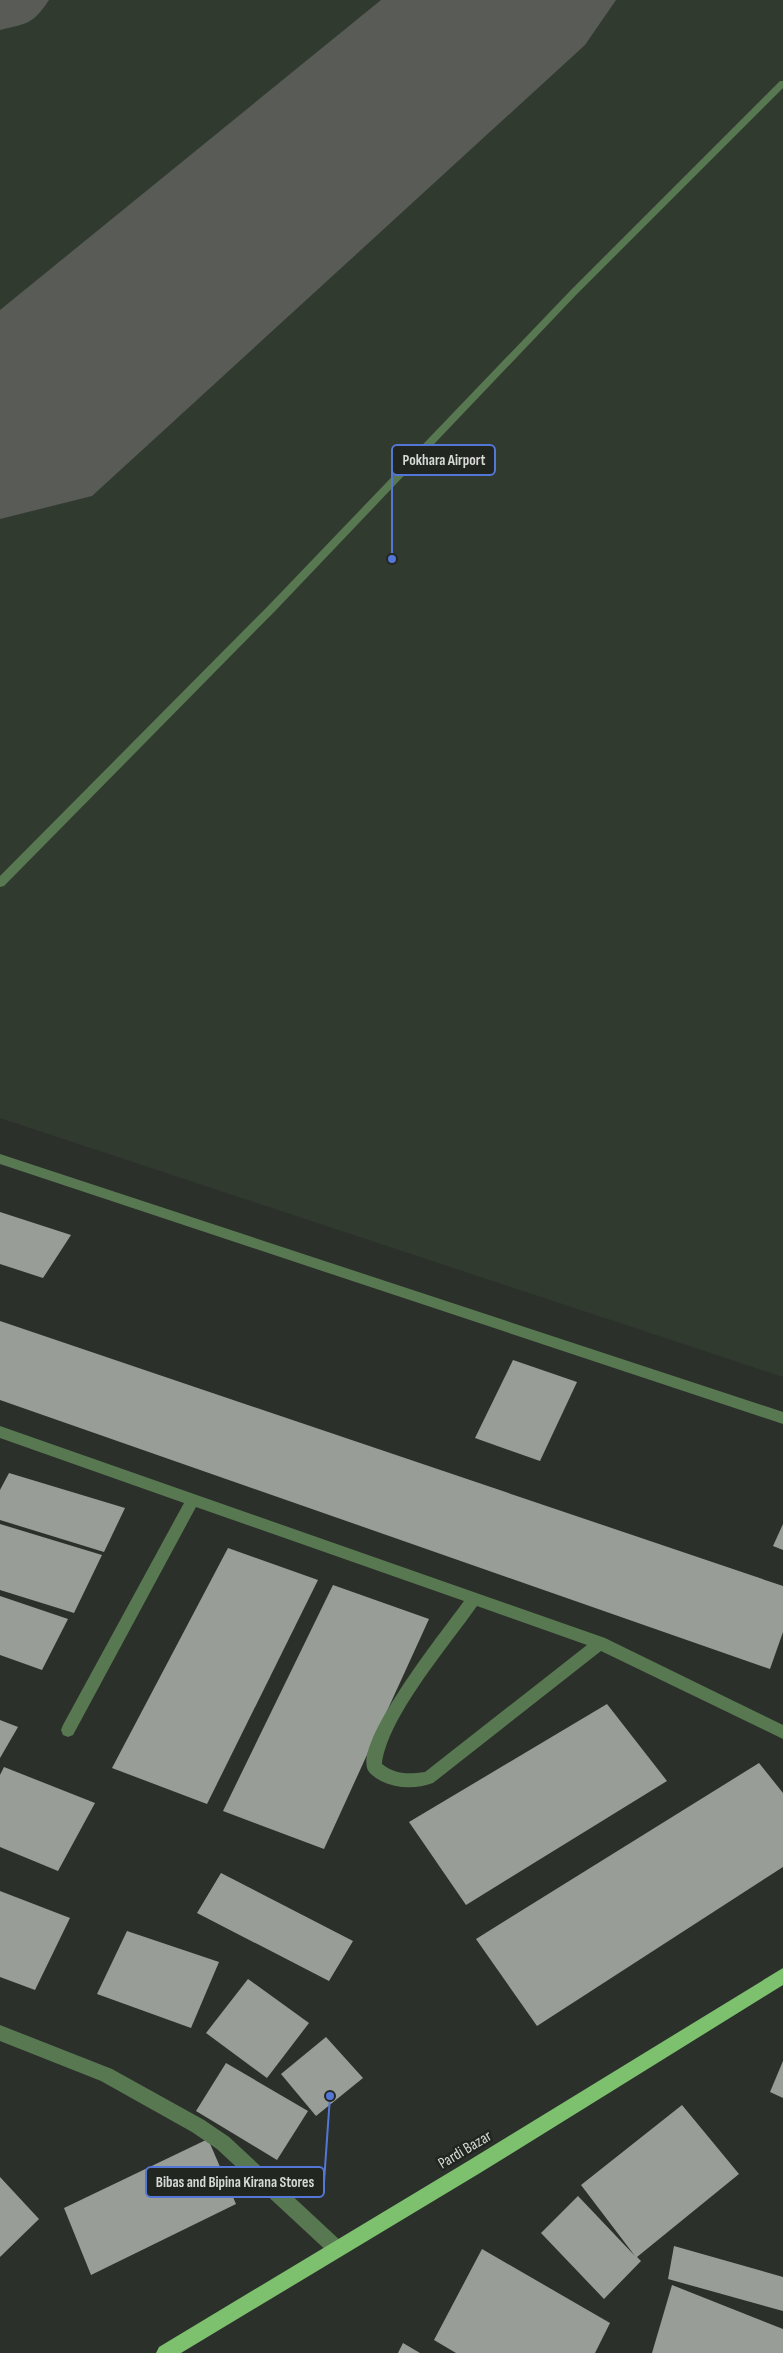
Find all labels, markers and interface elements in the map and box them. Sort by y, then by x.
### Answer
callout: Pokhara Airport [392,445,495,475]
text: Pokhara Airport [402,451,486,470]
street label: Pardi Bazar [435,2126,496,2173]
callout: Bibas and Bipina Kirana Stores [146,2167,324,2197]
text: Bibas and Bipina Kirana Stores [156,2173,314,2192]

